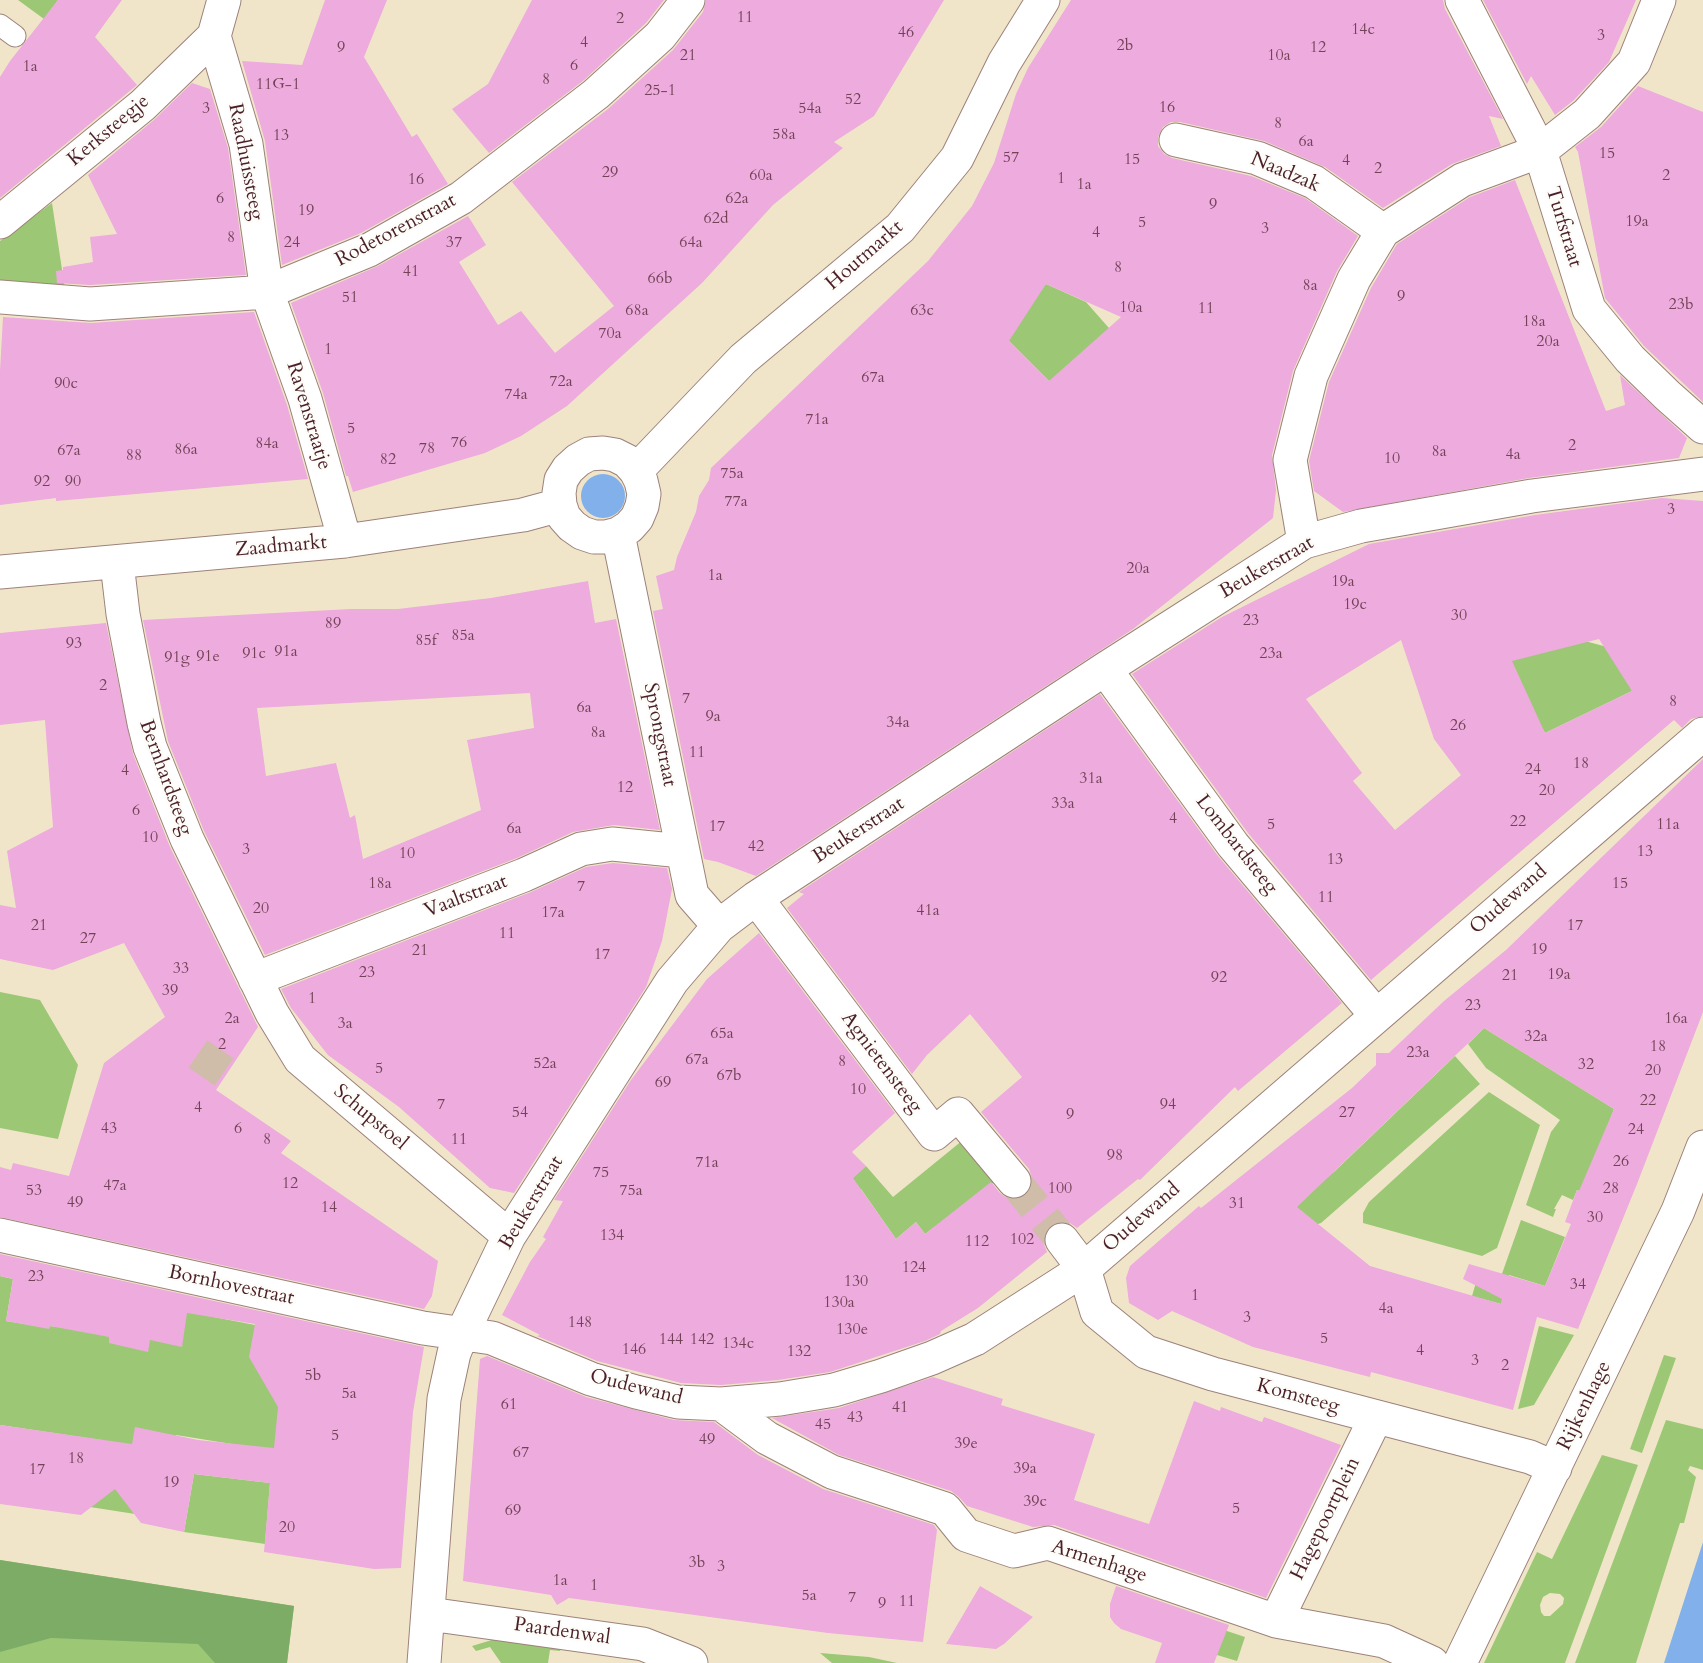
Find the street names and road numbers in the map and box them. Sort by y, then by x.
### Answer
street label: Kerksteegje [63,90,155,172]
street label: Raadhuissteeg [222,102,268,222]
street label: Naadzak [1247,148,1323,198]
street label: Turfstraat [1539,184,1587,270]
street label: Rodetorenstraat [332,189,460,273]
street label: Houtmarkt [821,216,909,296]
street label: Ravenstraatje [280,359,336,473]
street label: Zaadmarkt [234,531,328,563]
street label: Beukerstraat [1216,531,1318,605]
street label: Sprongstraat [637,681,681,789]
street label: Bernhardsteeg [133,717,197,839]
street label: Lombardsteeg [1190,791,1282,899]
street label: Beukerstraat [809,792,909,870]
street label: Oudewand [1465,860,1553,940]
street label: Vaaltstraat [421,870,511,924]
street label: Agnietensteeg [835,1008,927,1118]
street label: Schupstoel [328,1080,412,1156]
street label: Beukerstraat [495,1152,569,1254]
street label: Oudewand [1098,1178,1186,1258]
street label: Bornhovestraat [166,1261,296,1311]
street label: Rijkenhage [1553,1358,1617,1454]
street label: Oudewand [587,1365,685,1411]
street label: Komsteeg [1254,1374,1342,1420]
street label: Hagepoortplein [1286,1454,1366,1584]
street label: Armenhage [1048,1535,1150,1589]
street label: Paardenwal [512,1613,612,1651]

